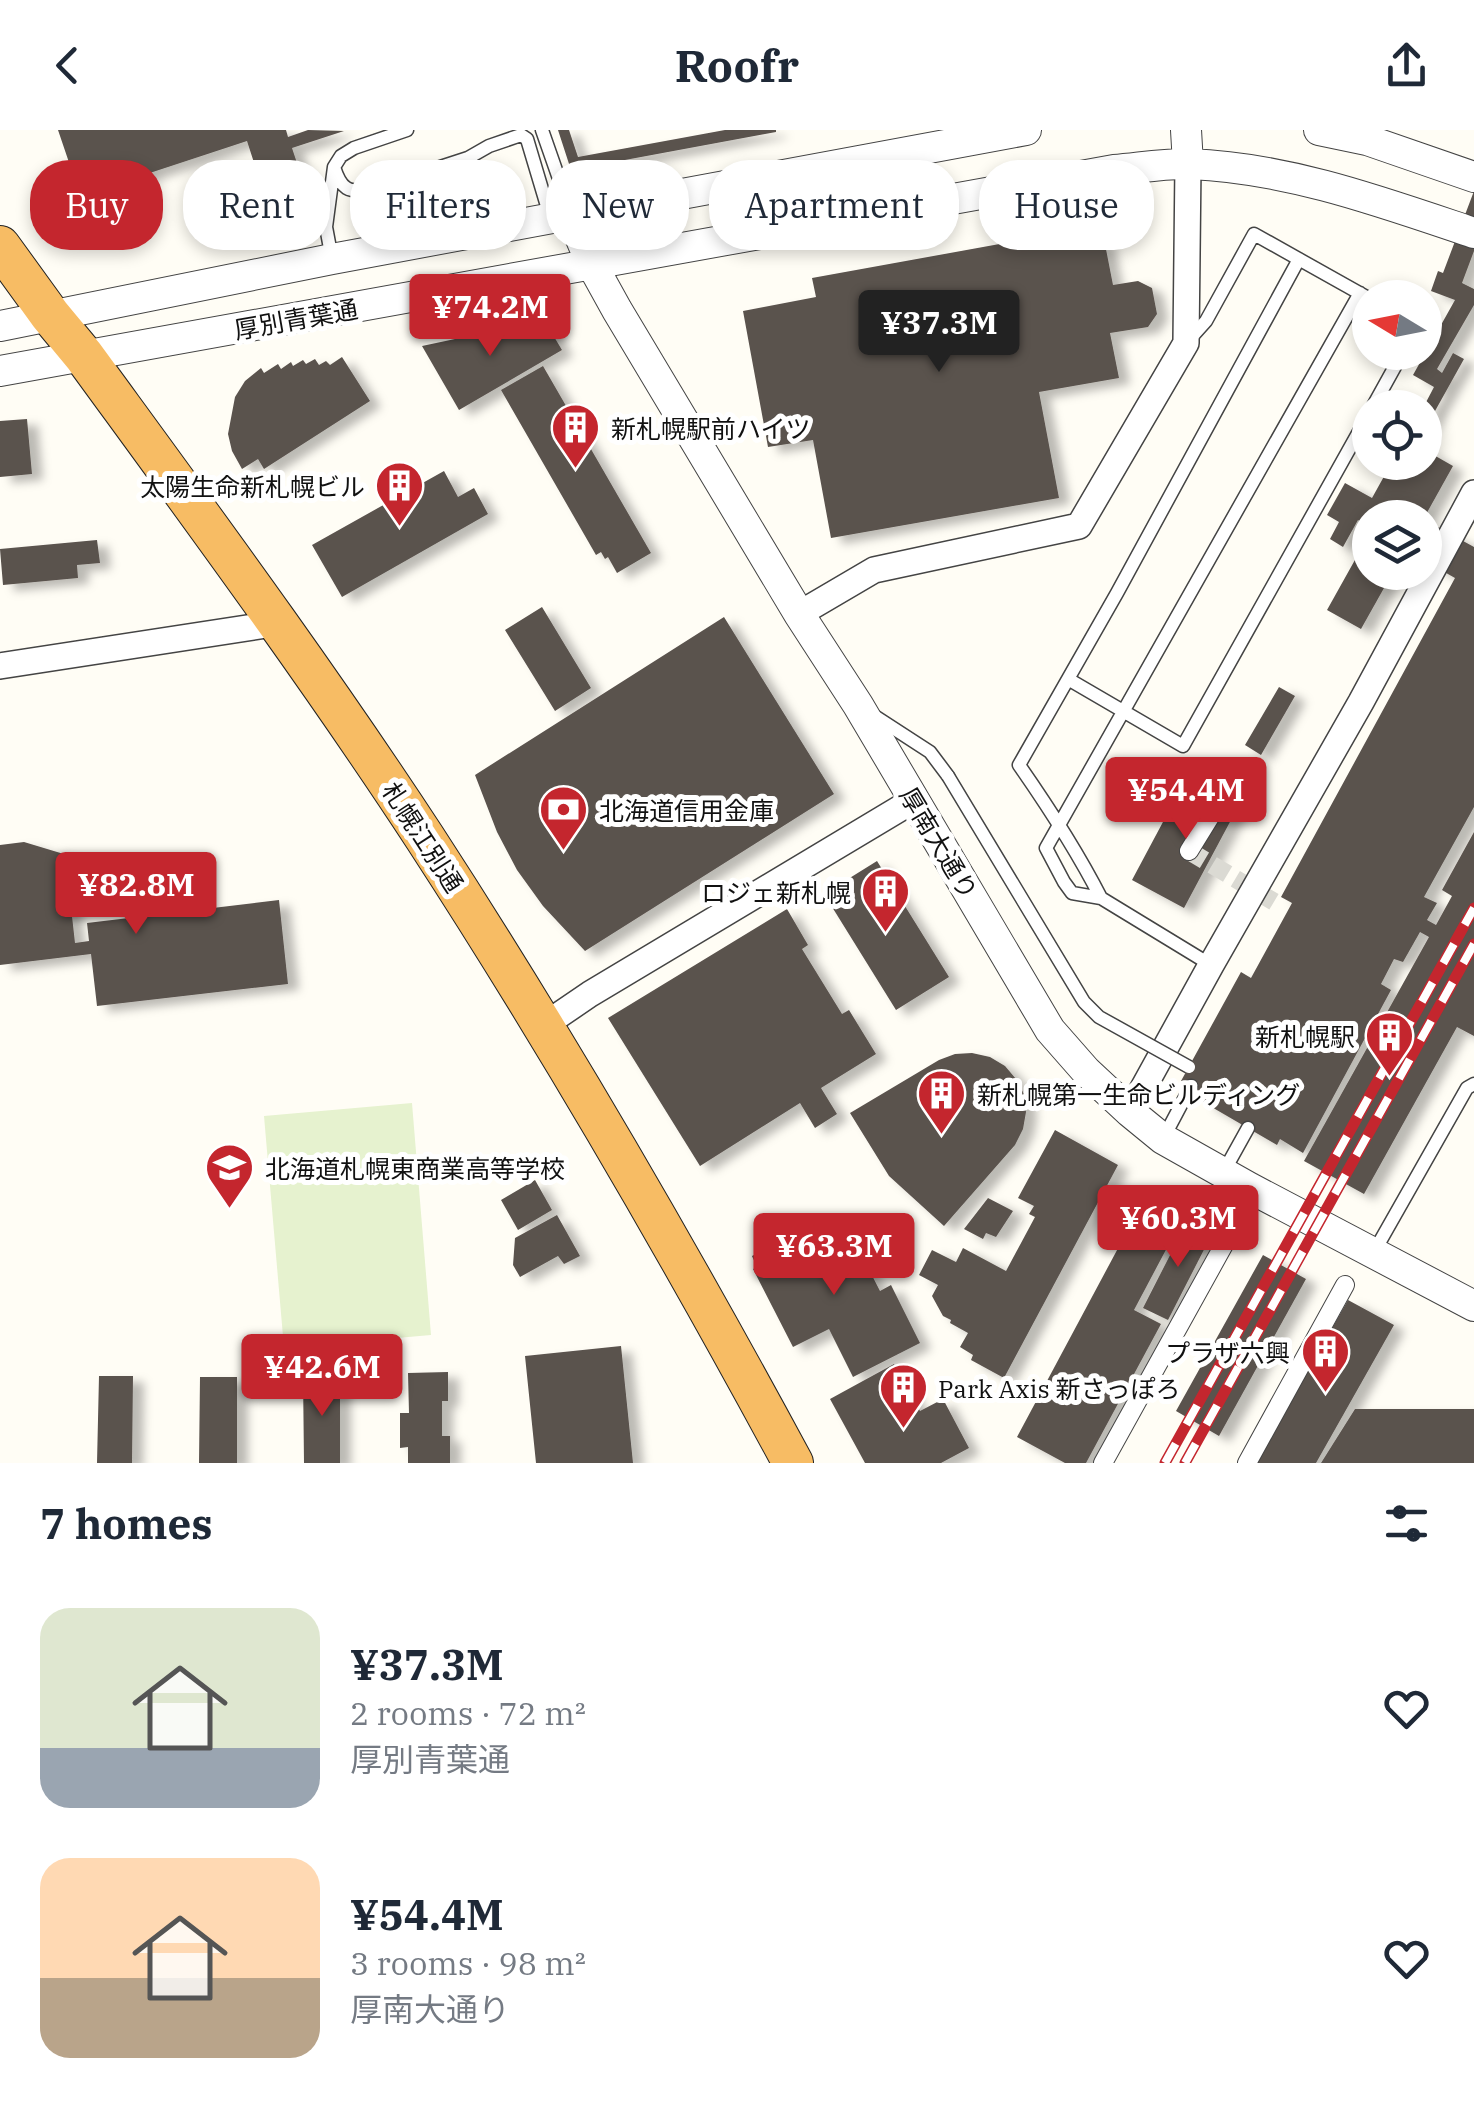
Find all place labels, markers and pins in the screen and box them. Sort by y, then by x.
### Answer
pin: ¥74.2M [409,274,571,359]
pin: ¥37.3M [858,290,1020,375]
building icon: 新札幌駅前ハイツ [550,402,602,470]
place label: 新札幌駅前ハイツ [611,412,811,445]
building icon: 太陽生命新札幌ビル [374,460,426,528]
place label: 太陽生命新札幌ビル [140,470,365,503]
pin: ¥54.4M [1105,757,1267,842]
bank icon: 北海道信用金庫 [538,784,590,852]
place label: 北海道信用金庫 [599,794,774,827]
pin: ¥82.8M [55,852,217,937]
building icon: ロジェ新札幌 [860,866,912,934]
place label: ロジェ新札幌 [701,876,851,909]
building icon: 新札幌駅 [1364,1010,1416,1078]
place label: 新札幌駅 [1255,1020,1355,1053]
building icon: 新札幌第一生命ビルディング [916,1068,968,1136]
place label: 新札幌第一生命ビルディング [977,1078,1300,1111]
school or university icon: 北海道札幌東商業高等学校 [204,1142,256,1210]
place label: 北海道札幌東商業高等学校 [265,1152,565,1185]
pin: ¥60.3M [1097,1185,1259,1270]
pin: ¥63.3M [753,1213,915,1298]
building icon: プラザ六興 [1299,1326,1351,1394]
pin: ¥42.6M [241,1334,403,1419]
place label: プラザ六興 [1165,1336,1290,1369]
building icon: Park Axis 新さっぽろ [877,1362,929,1430]
place label: Park Axis 新さっぽろ [938,1372,1180,1405]

